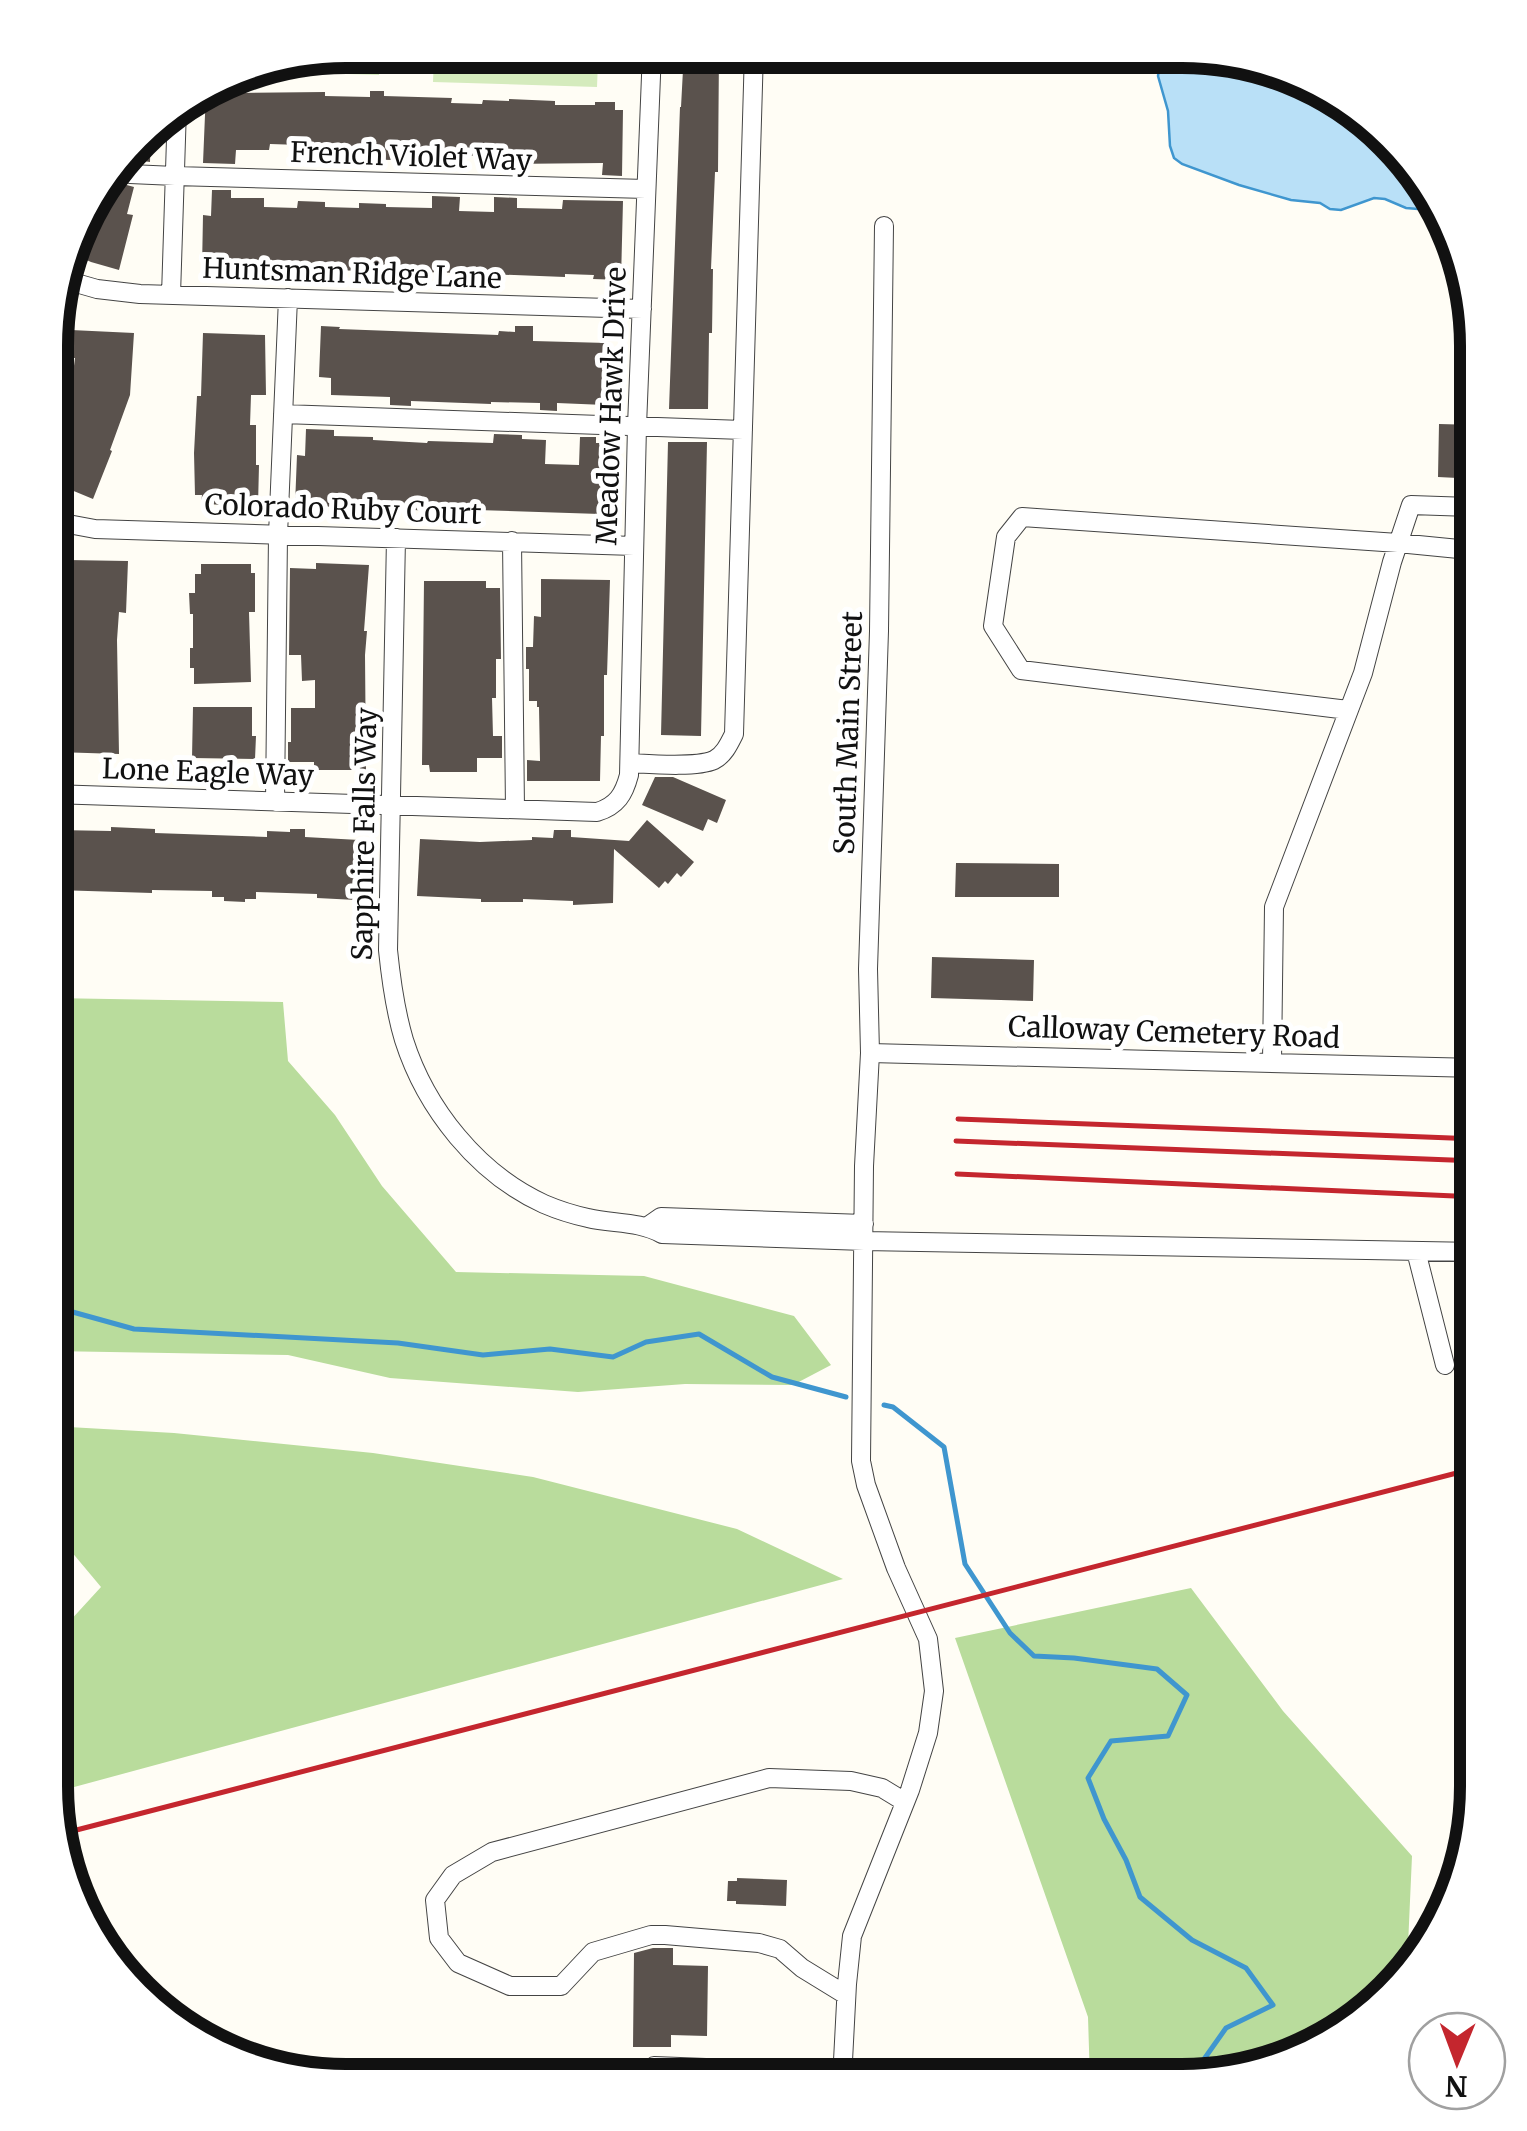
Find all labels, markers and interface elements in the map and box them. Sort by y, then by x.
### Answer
street label: French Violet Way [289,134,533,178]
street label: Huntsman Ridge Lane [202,250,502,296]
street label: Meadow Hawk Drive [588,266,634,546]
street label: Colorado Ruby Court [204,486,482,532]
street label: South Main Street [826,611,870,855]
street label: Sapphire Falls Way [344,706,384,961]
street label: Lone Eagle Way [102,750,315,794]
street label: Calloway Cemetery Road [1007,1008,1341,1056]
north arrow [1407,2011,1507,2111]
text: N [1445,2068,1468,2104]

